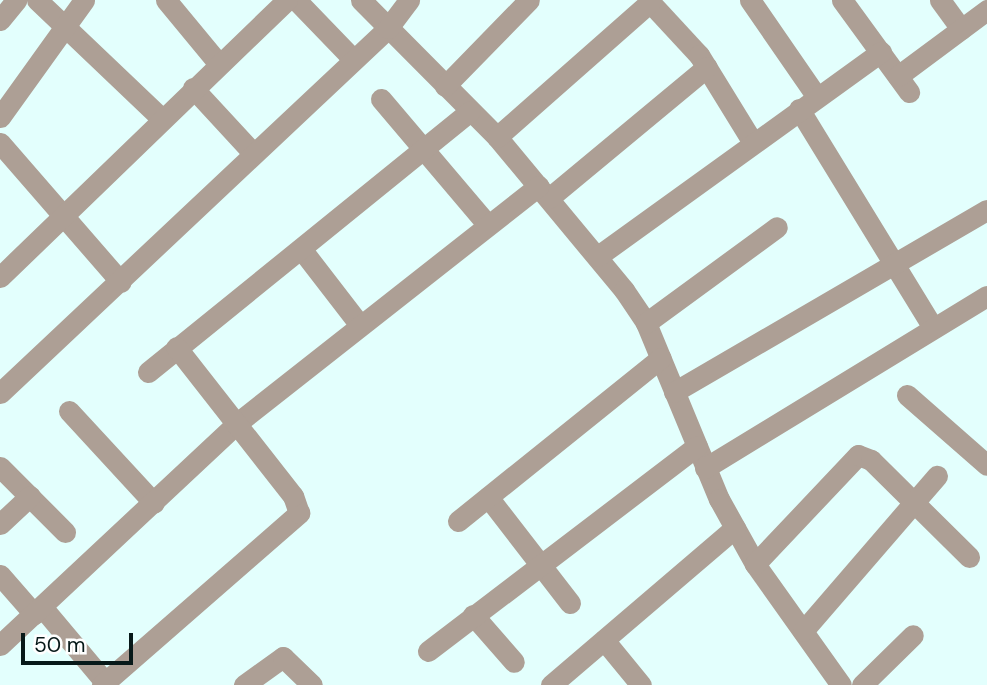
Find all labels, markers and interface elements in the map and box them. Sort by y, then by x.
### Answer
scale bar [24,618,136,662]
text: 50 m [34,631,85,659]

